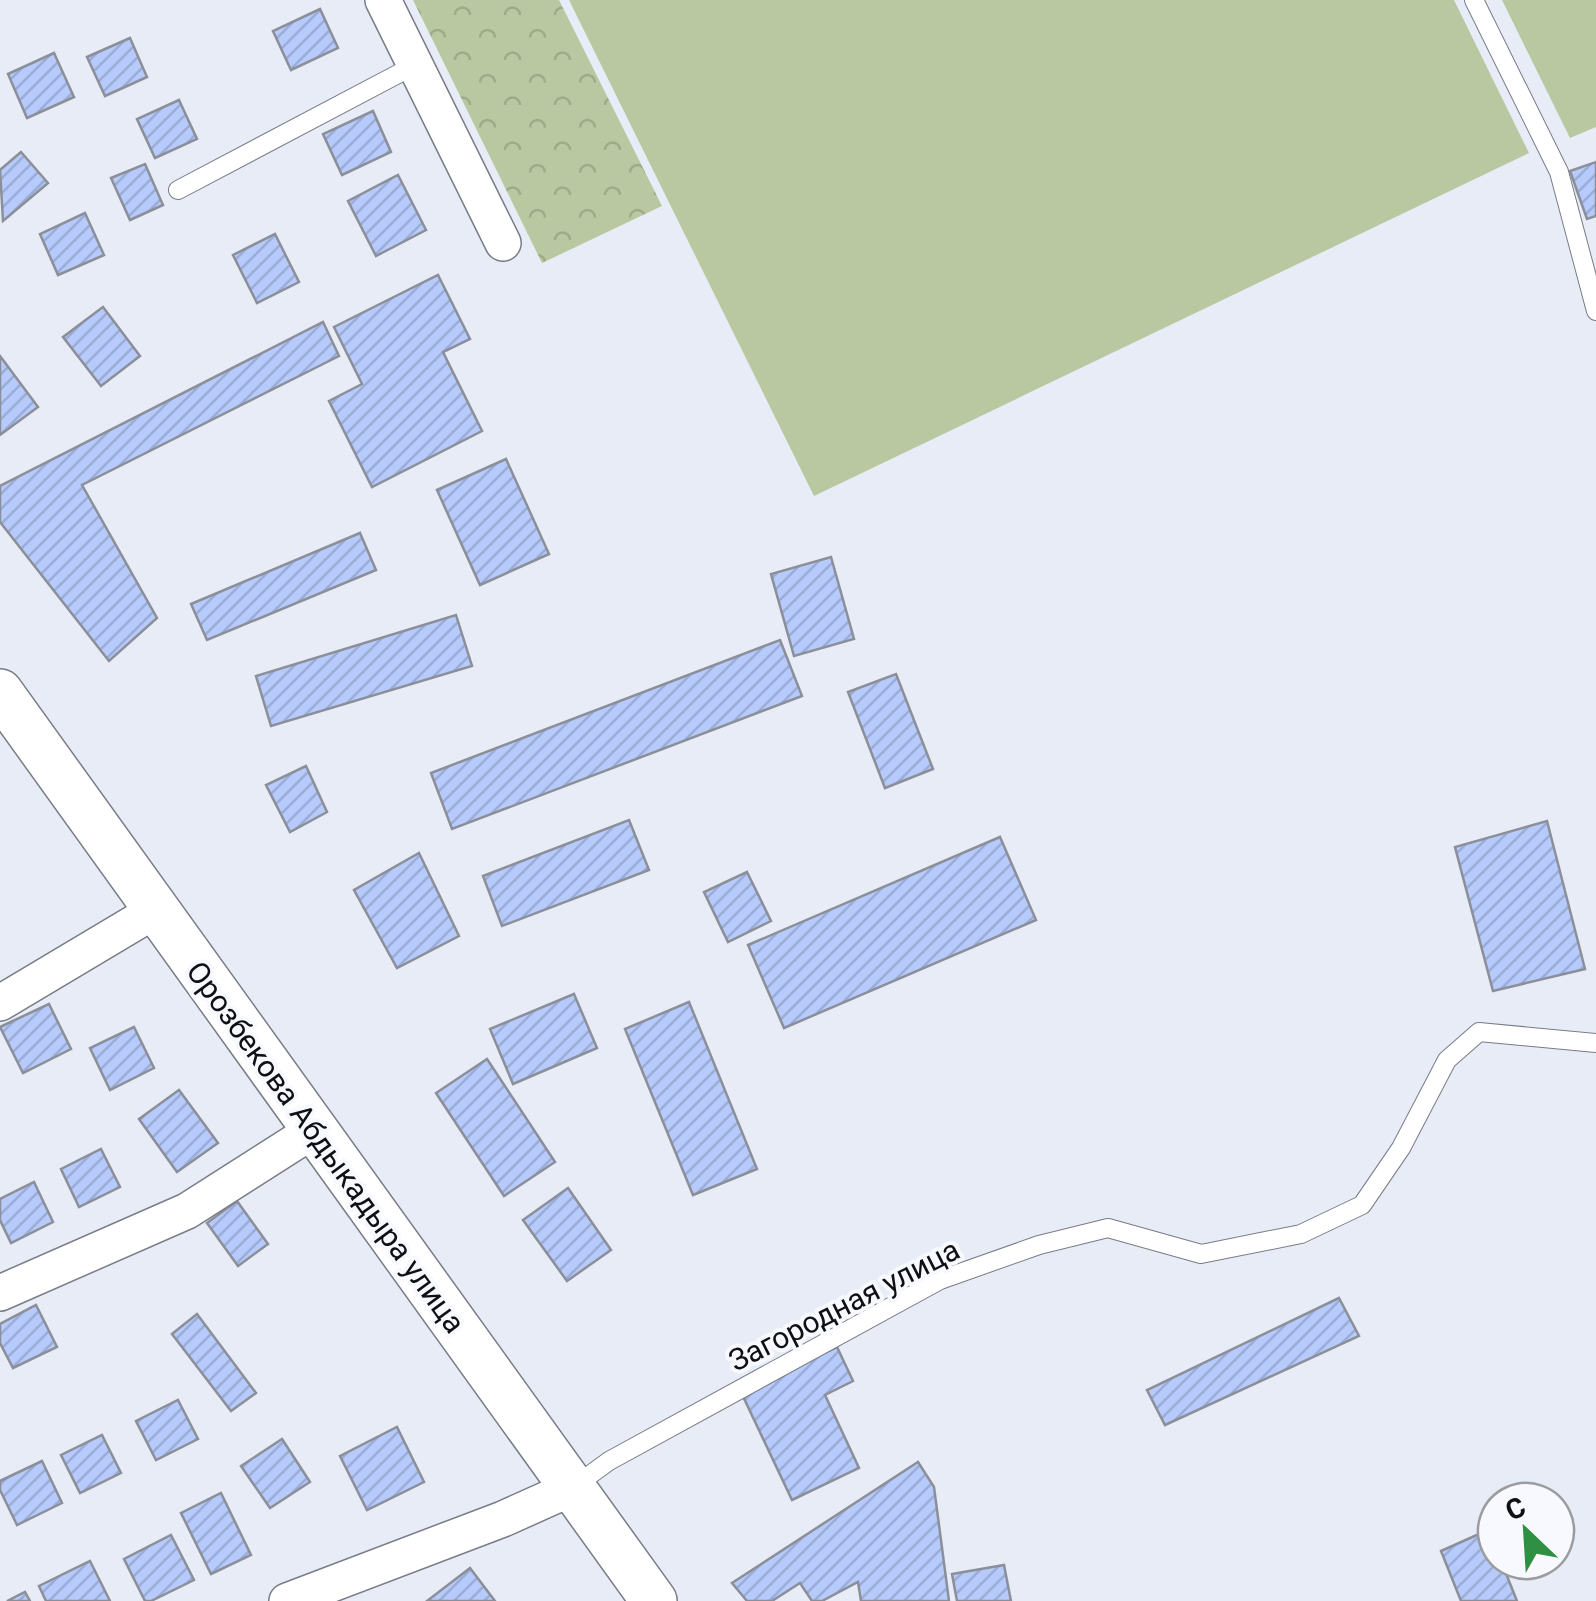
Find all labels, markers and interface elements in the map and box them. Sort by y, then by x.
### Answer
street label: Орозбекова Абдыкадыра улица [179,954,473,1340]
street label: Загородная улица [723,1232,965,1378]
north arrow [1476,1481,1576,1581]
text: С [1500,1490,1531,1528]

